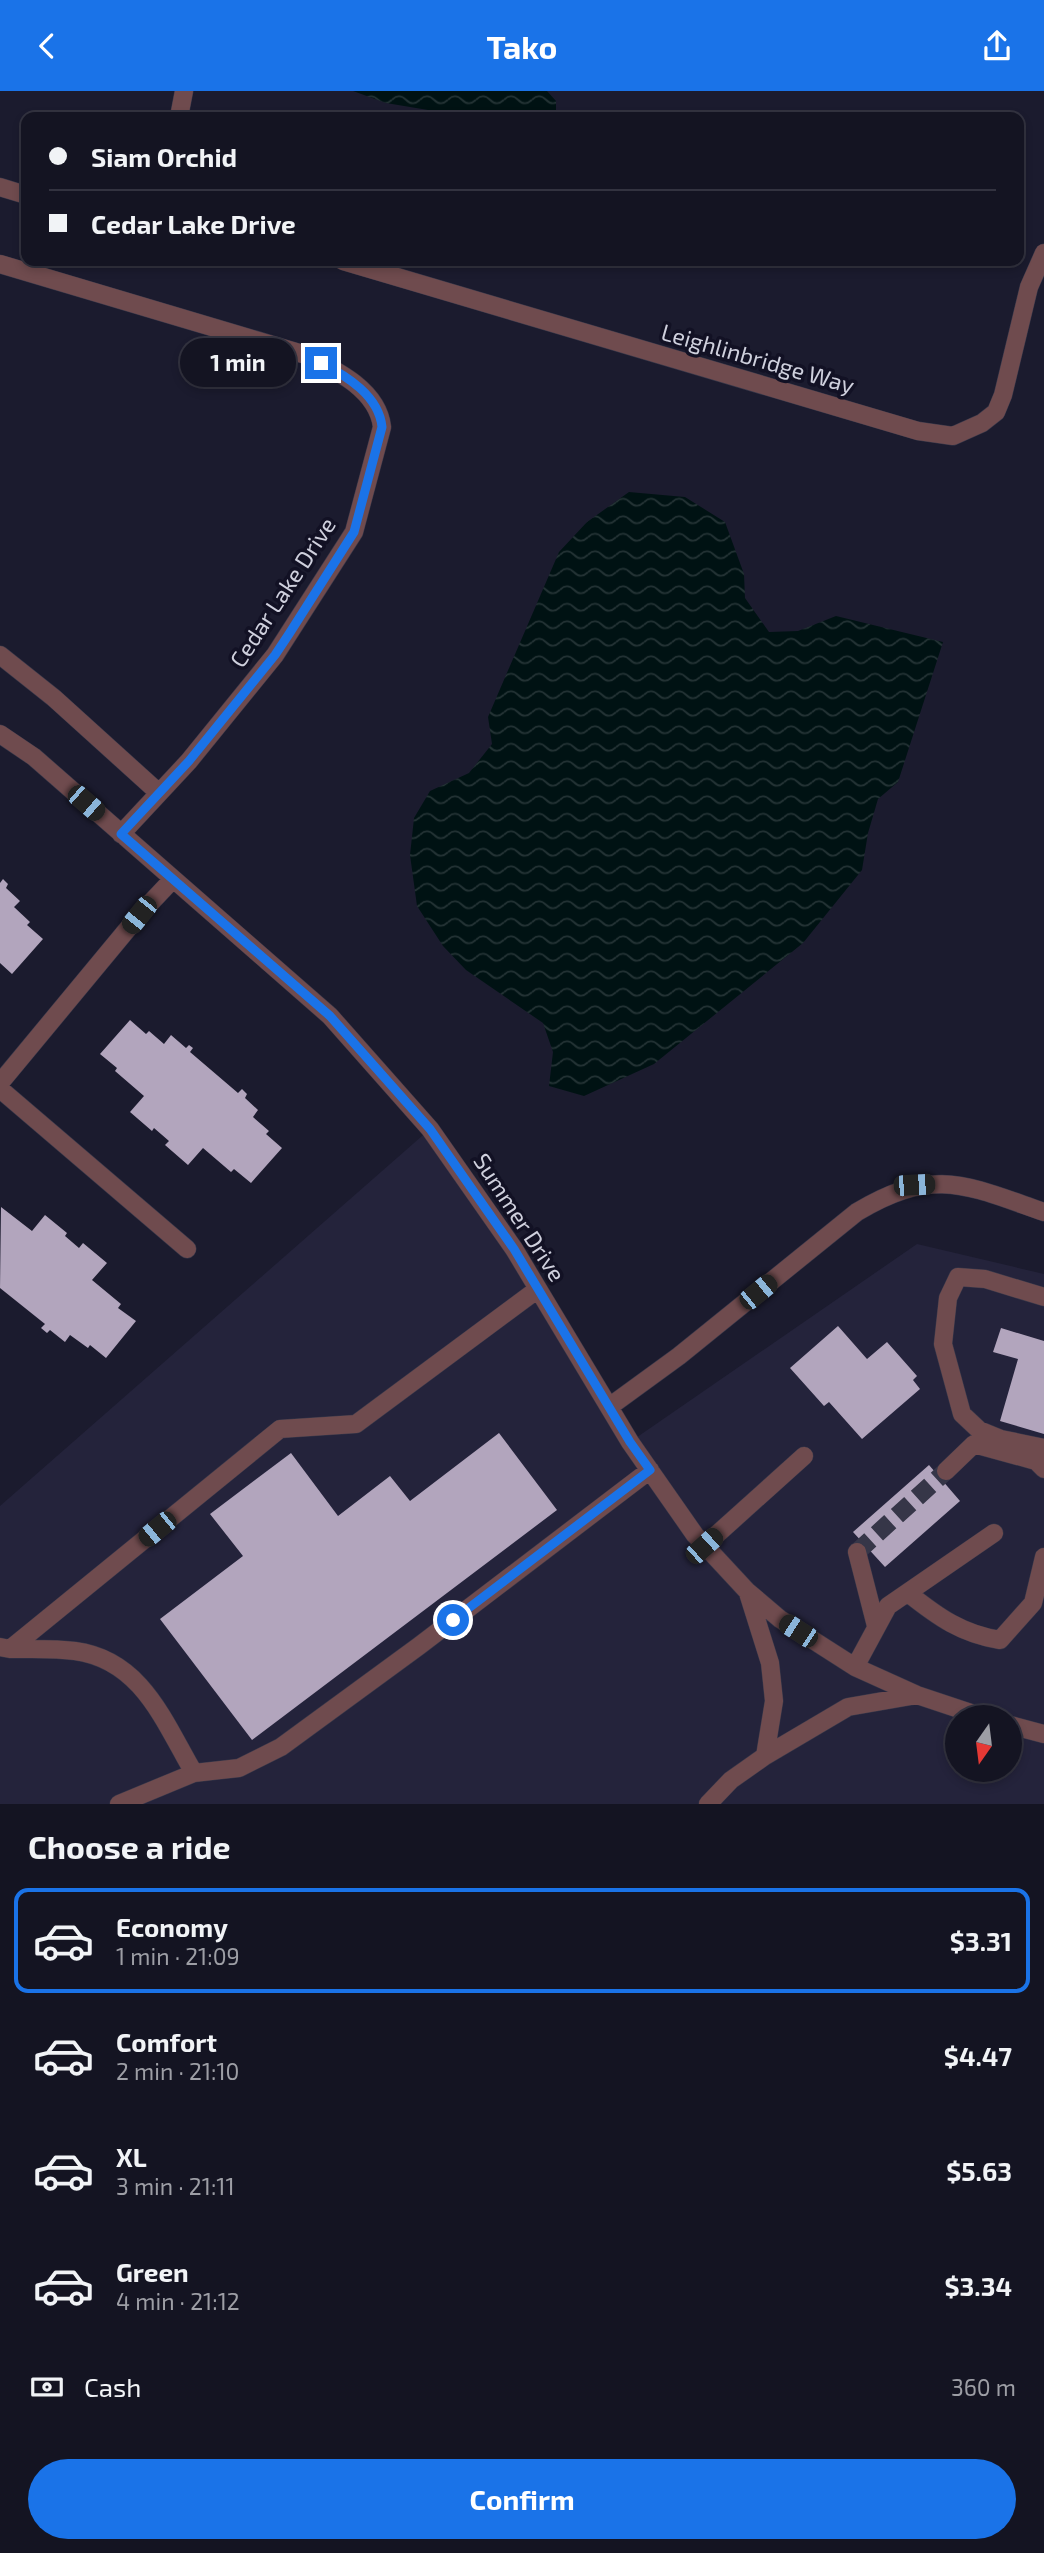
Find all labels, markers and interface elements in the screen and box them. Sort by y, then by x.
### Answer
icon: back [28,27,66,65]
text: Tako [487,27,557,65]
icon: share [978,27,1016,65]
text: Siam Orchid [91,141,237,172]
text: Cedar Lake Drive [91,208,296,239]
street label: Leighlinbridge Way [658,317,858,399]
callout: 1 min [181,338,296,387]
route end [305,347,337,379]
text: 1 min [210,348,266,376]
street label: Cedar Lake Drive [223,512,341,672]
car [64,781,109,825]
car [118,892,161,938]
street label: Summer Drive [468,1148,572,1286]
car [893,1173,936,1197]
car [736,1271,781,1313]
car [135,1508,180,1550]
car [682,1524,727,1568]
route start [437,1604,469,1636]
car [775,1611,822,1651]
north arrow [945,1705,1022,1781]
map controls [945,1705,1022,1782]
text: Choose a ride [28,1827,231,1865]
icon: car [32,1909,95,1972]
text: Economy [116,1911,228,1942]
text: $3.31 [950,1925,1012,1956]
text: 1 min · 21:09 [116,1942,240,1970]
icon: car [32,2024,95,2087]
text: Comfort [116,2026,217,2057]
text: $4.47 [944,2040,1012,2071]
text: 2 min · 21:10 [116,2057,240,2085]
icon: car [32,2139,95,2202]
text: XL [116,2141,147,2172]
text: $5.63 [946,2155,1012,2186]
text: 3 min · 21:11 [116,2172,235,2200]
icon: car [32,2254,95,2317]
text: Green [116,2256,189,2287]
text: $3.34 [945,2270,1012,2301]
text: 4 min · 21:12 [116,2287,240,2315]
icon: cash [28,2368,66,2406]
text: Cash [84,2371,141,2402]
text: 360 m [951,2373,1016,2401]
button: Confirm [28,2459,1016,2539]

